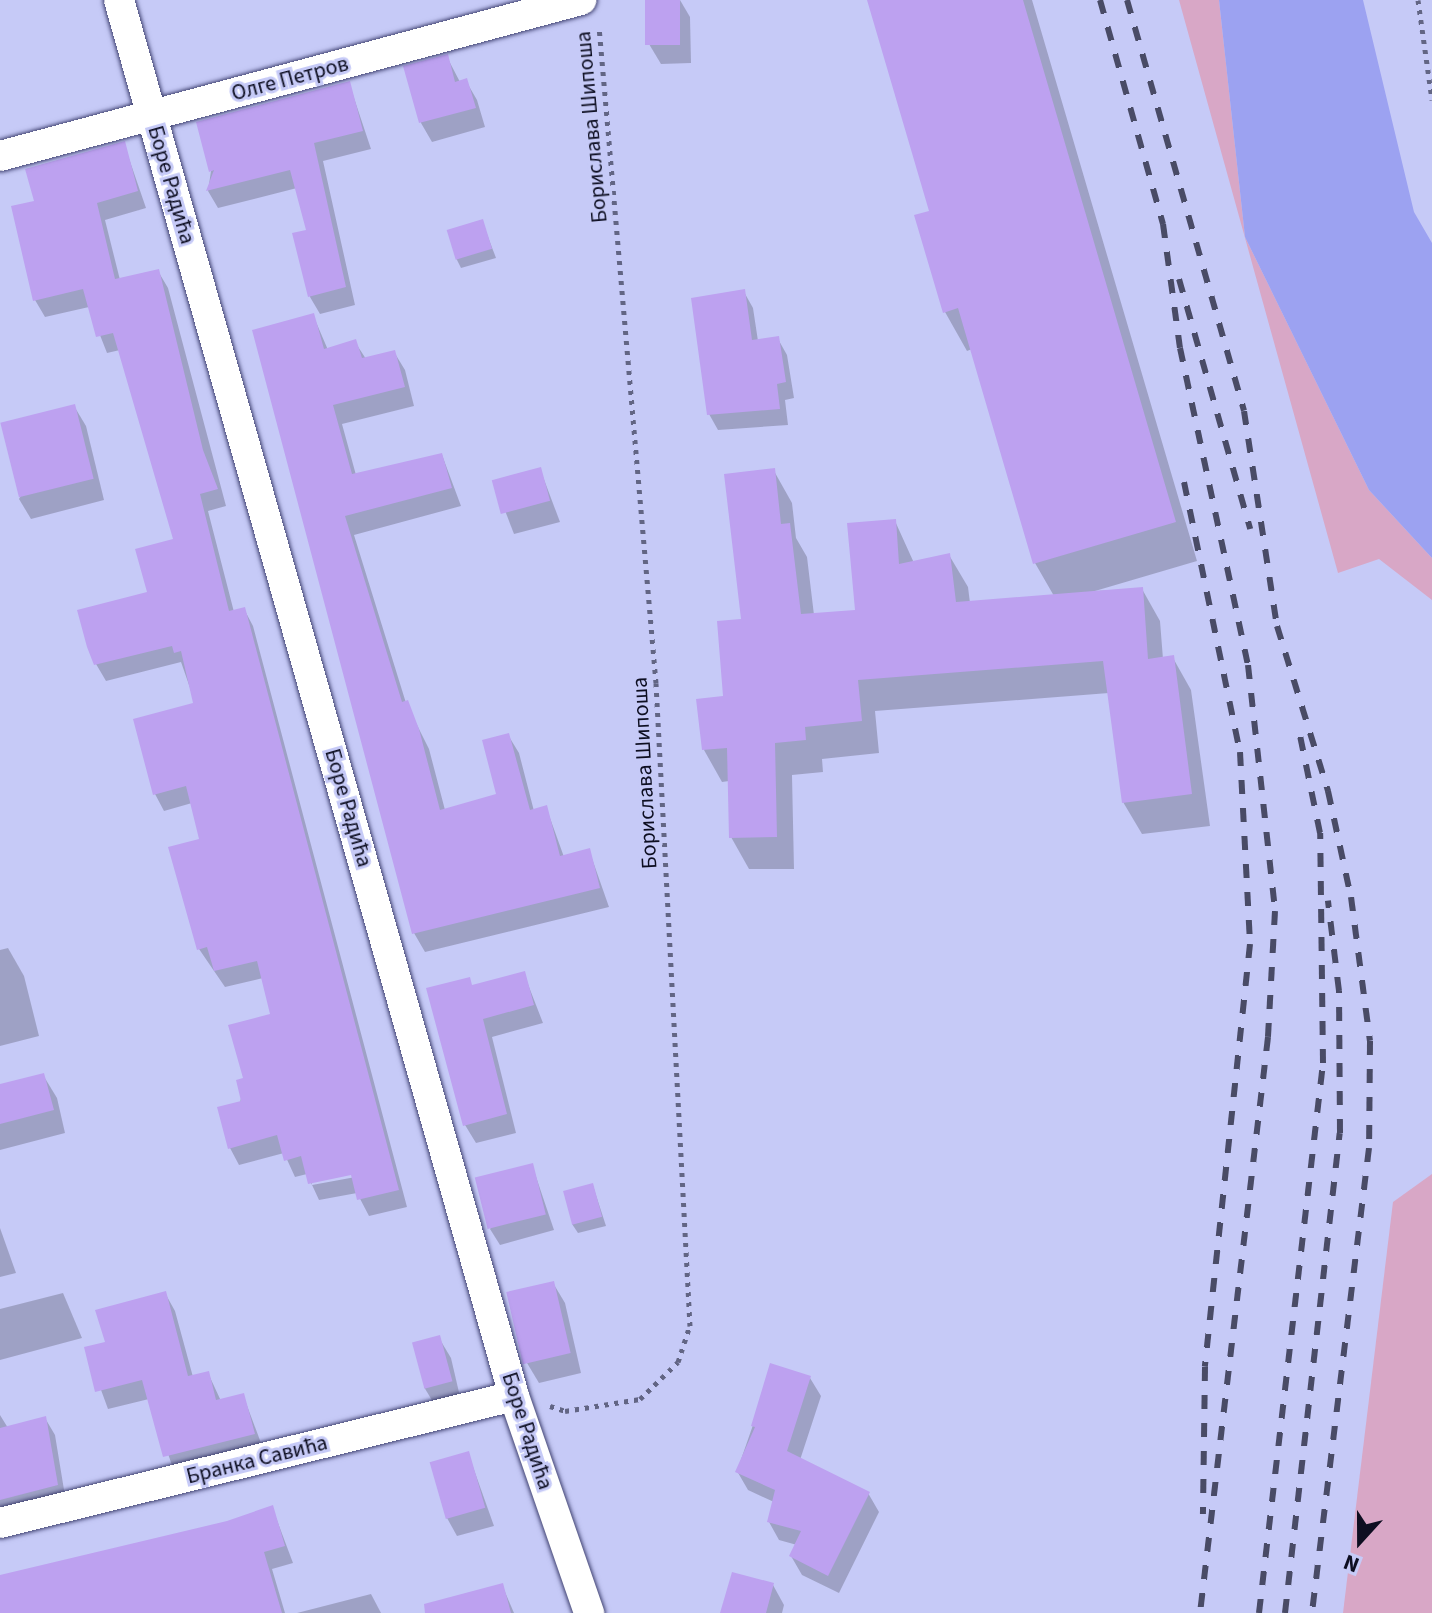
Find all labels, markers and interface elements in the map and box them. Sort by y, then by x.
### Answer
street label: Борислава Шипоша [570,30,614,224]
street label: Олге Петров [229,51,351,107]
street label: Боре Радића [142,123,200,247]
street label: Борислава Шипоша [627,676,663,870]
street label: Боре Радића [319,746,377,870]
street label: Боре Радића [496,1369,558,1493]
street label: Бранка Савића [184,1430,330,1490]
north arrow [1320,1501,1400,1581]
text: N [1339,1546,1364,1581]

